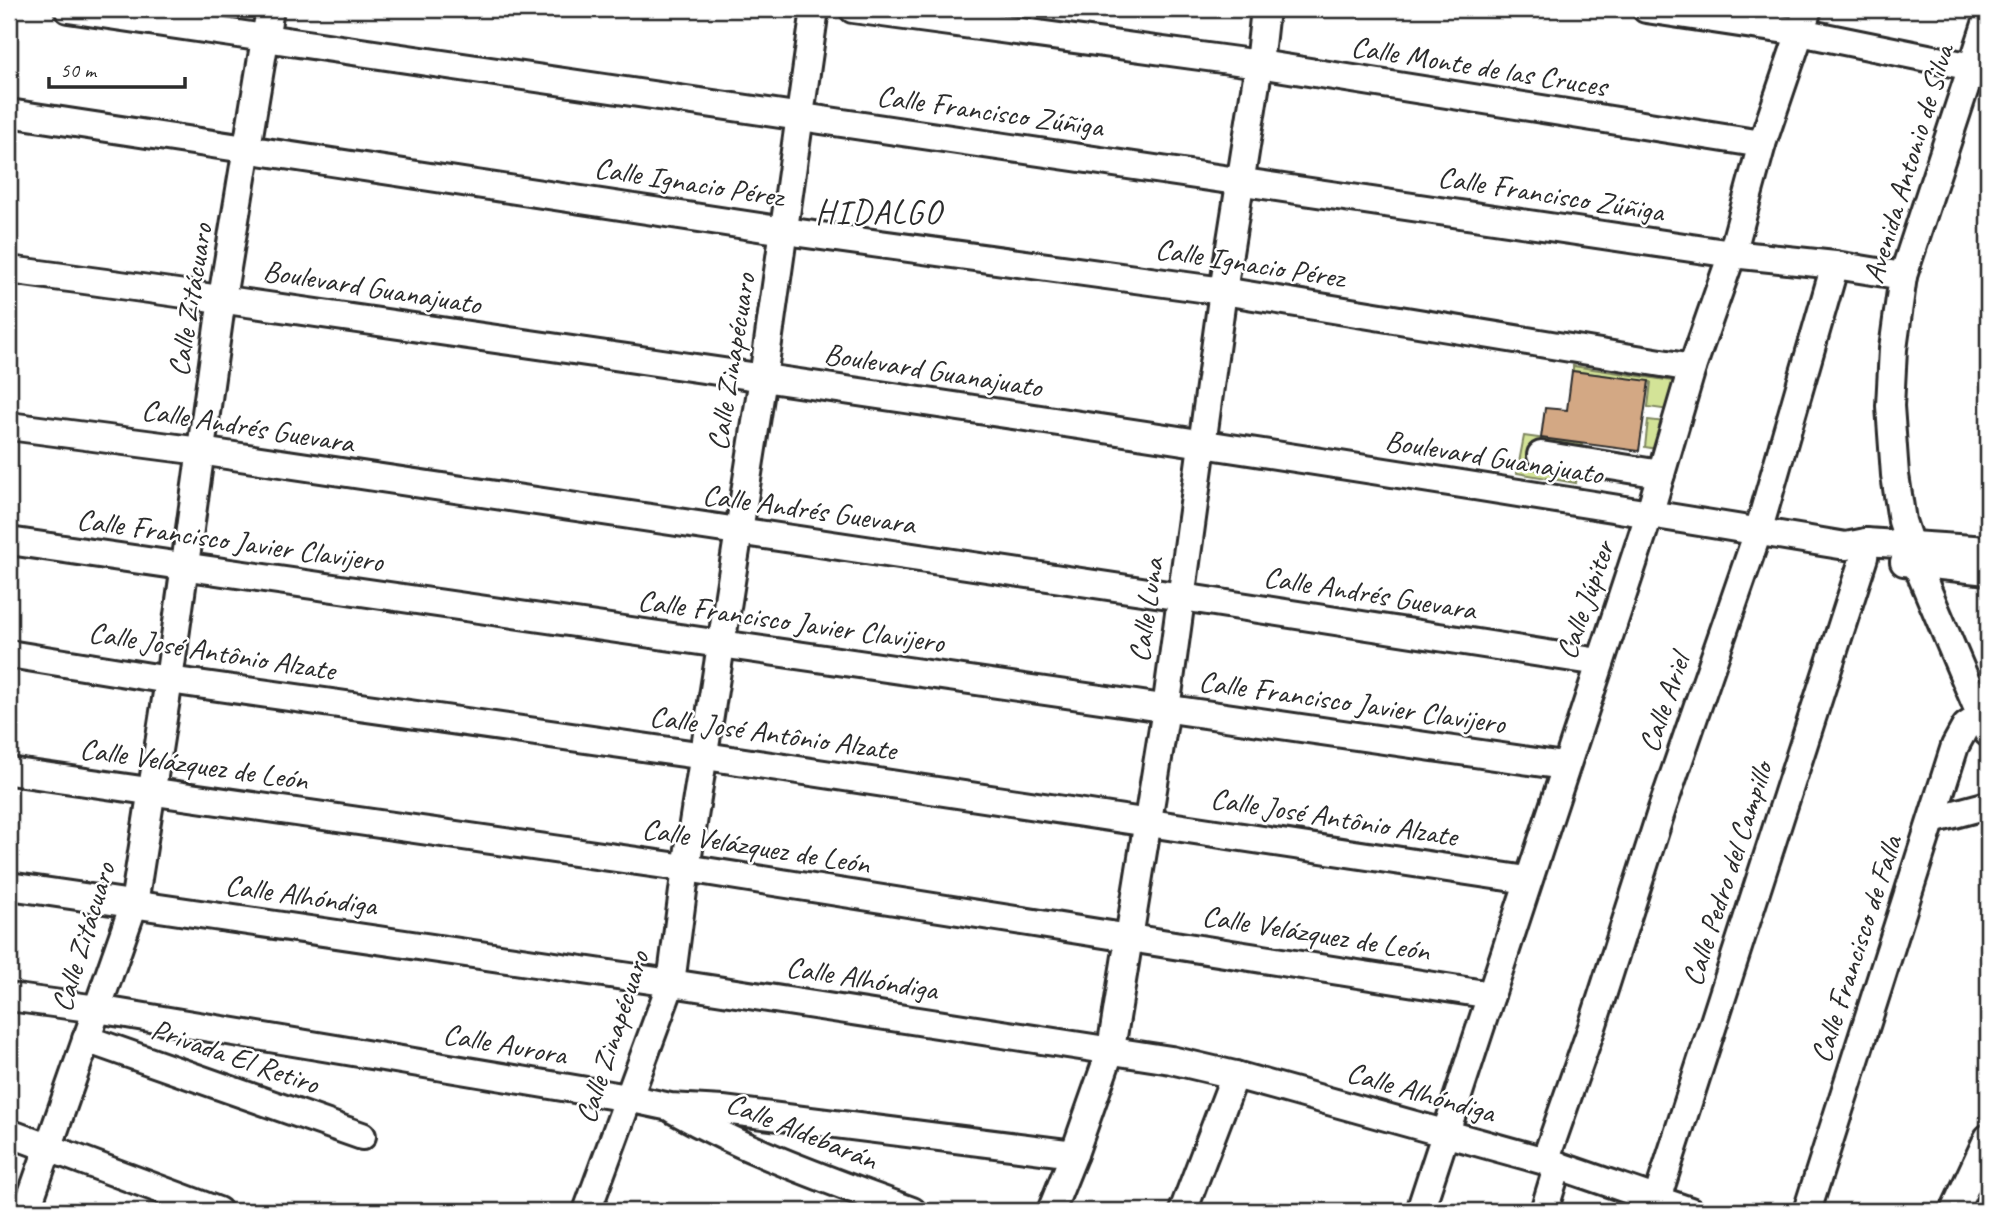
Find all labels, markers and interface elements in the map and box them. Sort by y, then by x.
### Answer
street label: Calle Monte de las Cruces [1349,27,1612,105]
street label: Avenida Antonio de Silva [1854,38,1963,288]
scale bar [49,46,186,90]
text: 50 m [60,57,98,83]
street label: Calle Francisco Zúñiga [874,76,1108,146]
street label: Calle Ignacio Pérez [592,148,789,216]
street label: Calle Francisco Zúñiga [1435,157,1669,231]
district label: HIDALGO [815,191,944,233]
street label: Calle Zitácuaro [159,220,221,379]
street label: Calle Ignacio Pérez [1153,229,1350,297]
street label: Boulevard Guanajuato [261,251,485,323]
street label: Calle Zinapécuaro [698,269,764,453]
street label: Boulevard Guanajuato [822,334,1046,406]
street label: Calle Andrés Guevara [139,390,359,462]
street label: Boulevard Guanajuato [1383,421,1607,493]
street label: Calle Andrés Guevara [700,475,920,543]
street label: Calle Francisco Javier Clavijero [74,500,387,581]
street label: Calle Júpiter [1547,534,1624,664]
street label: Calle Luna [1120,554,1172,665]
street label: Calle Andrés Guevara [1261,557,1481,629]
street label: Calle Francisco Javier Clavijero [635,581,948,662]
street label: Calle José Antônio Alzate [86,613,340,690]
street label: Calle Ariel [1630,644,1700,757]
street label: Calle Francisco Javier Clavijero [1196,662,1509,743]
street label: Calle José Antônio Alzate [647,697,901,769]
street label: Calle Velázquez de León [78,729,312,799]
street label: Calle Pedro del Campillo [1673,754,1782,991]
street label: Calle José Antônio Alzate [1208,779,1462,856]
street label: Calle Velázquez de León [639,809,874,883]
street label: Calle Francisco de Falla [1801,829,1911,1067]
street label: Calle Zitácuaro [42,857,124,1016]
street label: Calle Alhóndiga [223,866,381,925]
street label: Calle Velázquez de León [1199,896,1434,970]
street label: Calle Zinapécuaro [566,945,658,1128]
street label: Calle Alhóndiga [784,947,942,1009]
street label: Privada El Retiro [146,1010,325,1103]
street label: Calle Aurora [440,1014,572,1074]
street label: Calle Alhóndiga [1342,1053,1501,1132]
street label: Calle Aldebarán [721,1083,885,1179]

